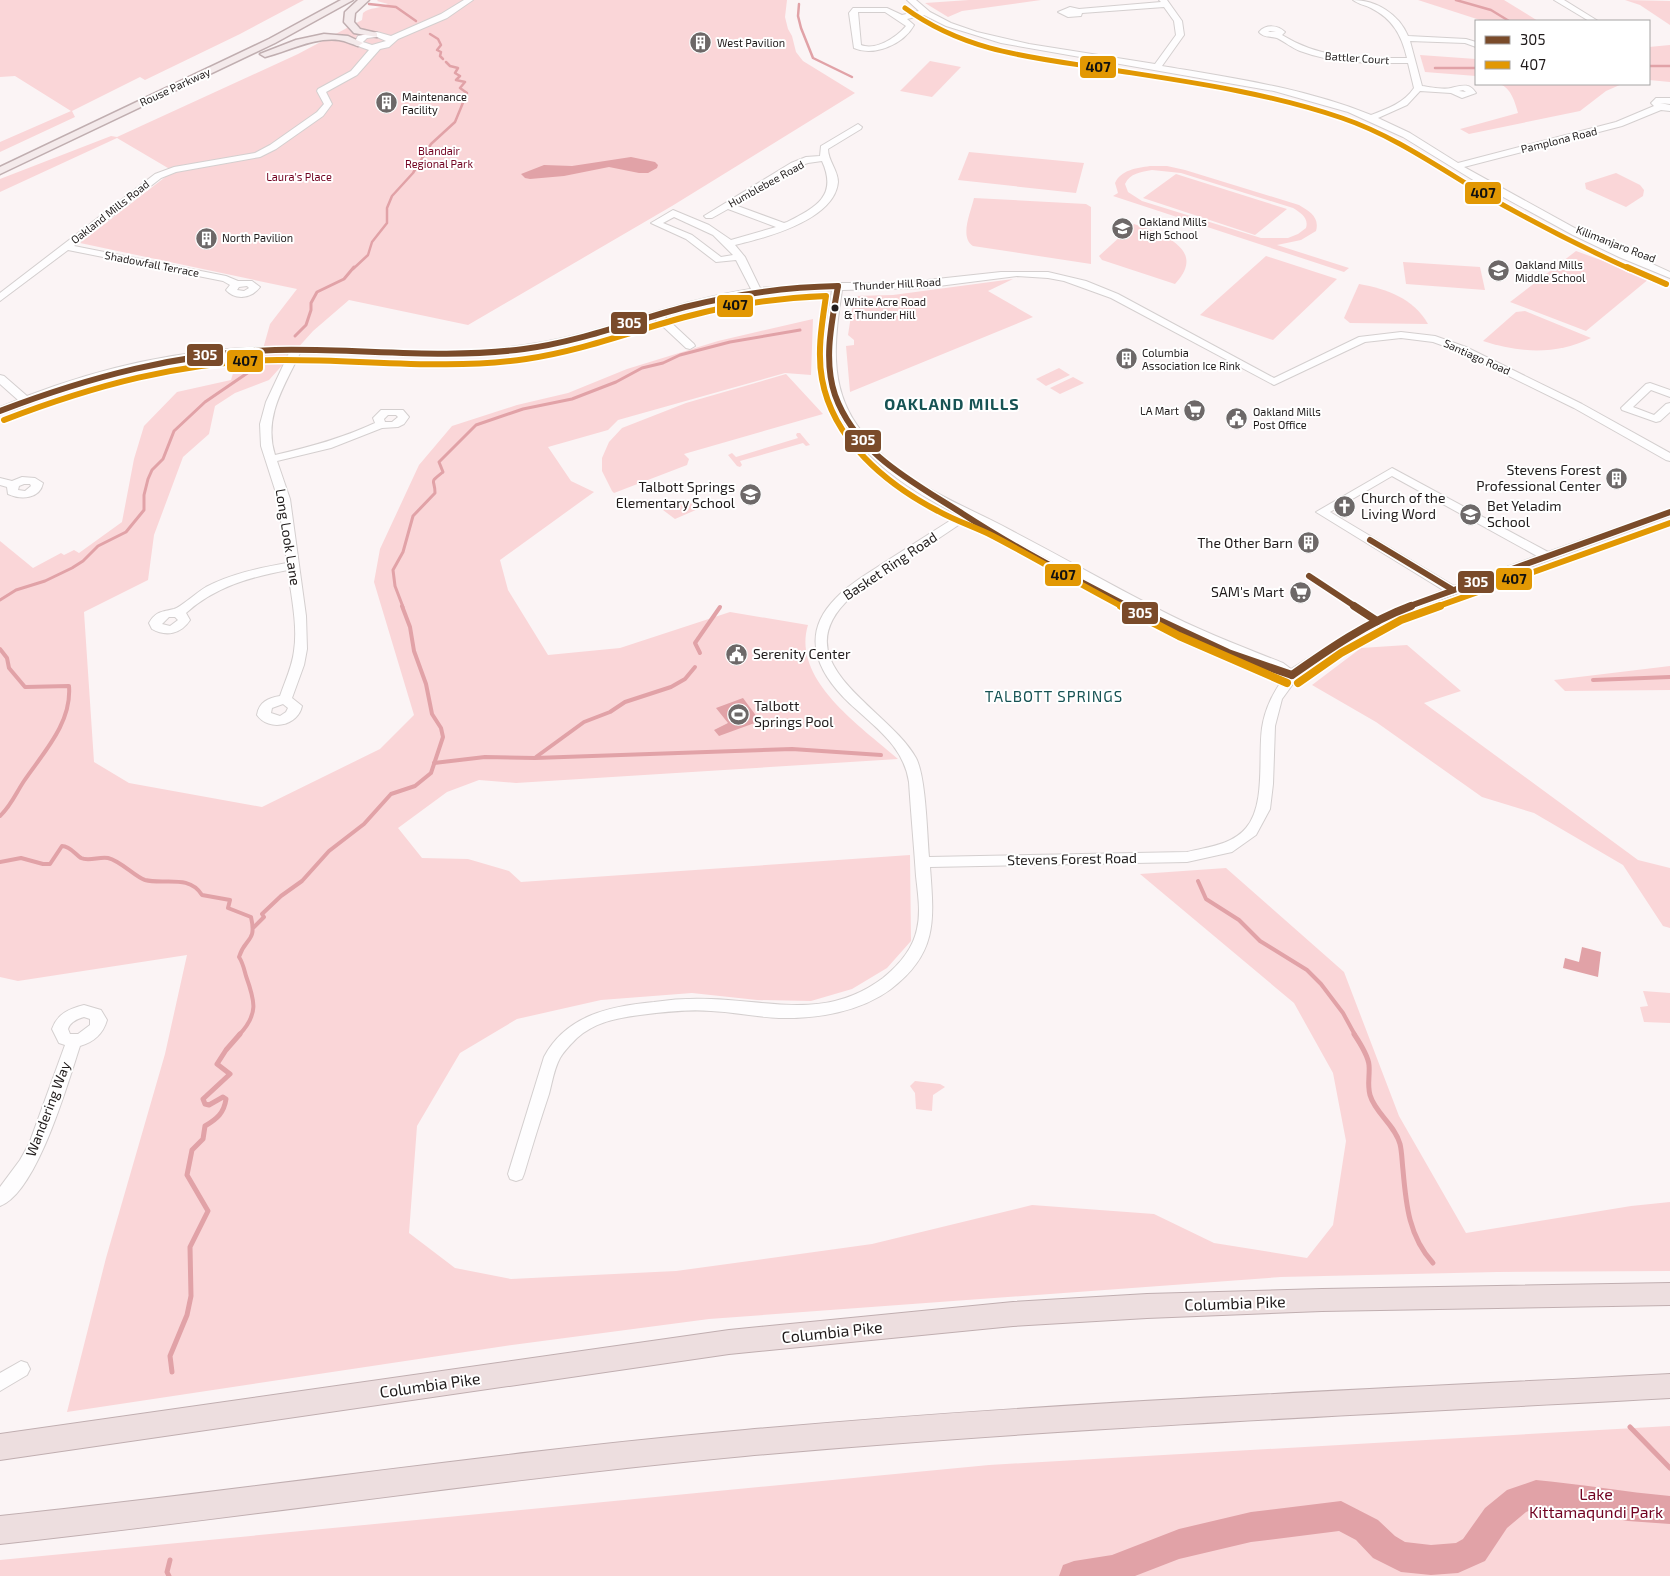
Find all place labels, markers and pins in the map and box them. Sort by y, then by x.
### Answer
building icon: West Pavilion [689,31,713,55]
place label: West Pavilion [717,36,785,49]
place label: Maintenance Facility [402,90,467,116]
building icon: Maintenance Facility [374,91,398,115]
place label: Oakland Mills High School [1139,215,1207,241]
school or university icon: Oakland Mills High School [1111,216,1135,240]
building icon: North Pavilion [194,226,218,250]
place label: North Pavilion [222,231,293,244]
place label: Oakland Mills Middle School [1515,258,1586,284]
school or university icon: Oakland Mills Middle School [1487,259,1511,283]
place label: White Acre Road & Thunder Hill [844,295,926,321]
marker: White Acre Road & Thunder Hill [830,303,840,313]
place label: Columbia Association Ice Rink [1142,346,1241,372]
building icon: Columbia Association Ice Rink [1114,347,1138,371]
supermarket icon: LA Mart [1183,399,1207,423]
place label: LA Mart [1140,404,1179,417]
place label: Oakland Mills Post Office [1253,405,1321,431]
public building icon: Oakland Mills Post Office [1225,406,1249,430]
place label: Stevens Forest Professional Center [1476,461,1601,494]
building icon: Stevens Forest Professional Center [1605,466,1629,490]
place label: Talbott Springs Elementary School [616,478,736,511]
school or university icon: Talbott Springs Elementary School [739,483,763,507]
place label: Church of the Living Word [1361,489,1445,522]
church icon: Church of the Living Word [1333,494,1357,518]
place label: Bet Yeladim School [1487,497,1561,530]
school or university icon: Bet Yeladim School [1459,502,1483,526]
building icon: The Other Barn [1297,531,1321,555]
place label: The Other Barn [1197,534,1293,551]
supermarket icon: SAM's Mart [1288,580,1312,604]
place label: SAM's Mart [1211,583,1284,600]
public building icon: Serenity Center [725,642,749,666]
place label: Serenity Center [753,645,851,662]
place label: Talbott Springs Pool [754,697,834,730]
sports icon: Talbott Springs Pool [726,702,750,726]

